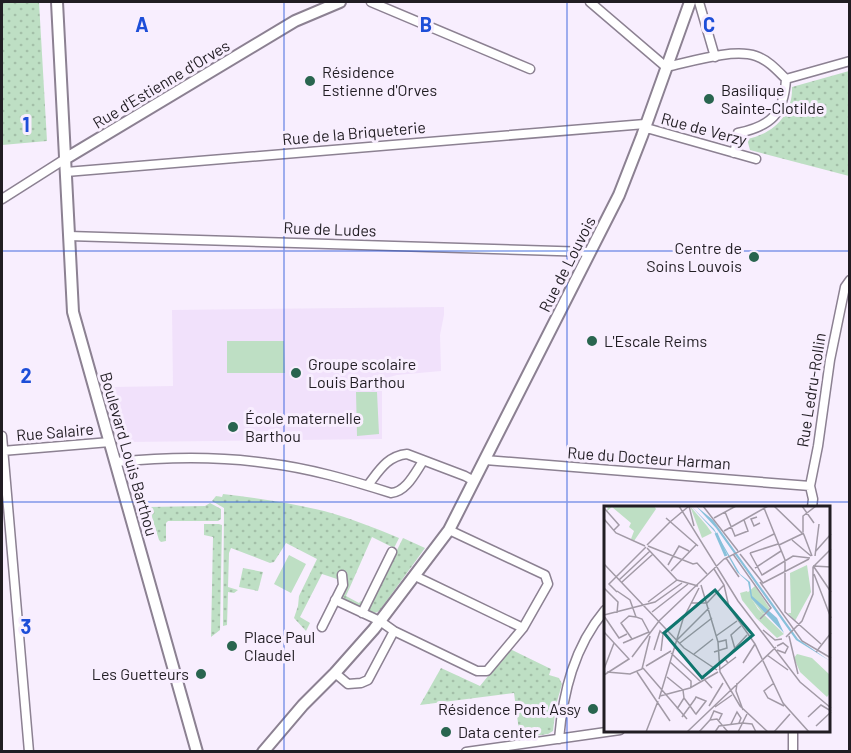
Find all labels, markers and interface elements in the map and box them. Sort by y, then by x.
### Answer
text: A [135,12,149,36]
text: B [420,12,432,36]
text: C [703,12,715,36]
street label: Rue d'Estienne d'Orves [89,35,233,132]
place label: Résidence Estienne d'Orves [322,62,437,99]
marker: Résidence Estienne d'Orves [303,74,317,88]
place label: Basilique Sainte-Clotilde [721,80,824,117]
marker: Basilique Sainte-Clotilde [702,92,716,106]
street label: Rue de Verzy [659,108,750,149]
text: 1 [22,112,30,136]
street label: Rue de la Briqueterie [281,117,426,148]
street label: Rue de Louvois [534,213,599,315]
street label: Rue de Ludes [283,217,377,240]
place label: Centre de Soins Louvois [646,238,742,275]
marker: Centre de Soins Louvois [747,250,761,264]
place label: L'Escale Reims [604,331,707,350]
street label: Rue Ledru-Rollin [792,331,829,449]
marker: L'Escale Reims [585,334,599,348]
place label: Groupe scolaire Louis Barthou [308,354,416,391]
text: 2 [20,363,32,387]
marker: Groupe scolaire Louis Barthou [289,366,303,380]
street label: Boulevard Louis Barthou [97,370,162,538]
place label: École maternelle Barthou [245,408,361,445]
street label: Rue Salaire [15,419,95,444]
marker: École maternelle Barthou [226,420,240,434]
street label: Rue du Docteur Harman [567,442,731,473]
inset map [604,506,830,732]
text: 3 [21,614,31,638]
place label: Place Paul Claudel [244,627,315,664]
marker: Place Paul Claudel [225,639,239,653]
place label: Les Guetteurs [92,664,189,683]
marker: Les Guetteurs [194,667,208,681]
place label: Résidence Pont Assy [438,699,582,718]
marker: Résidence Pont Assy [586,702,600,716]
place label: Data center [458,722,539,741]
marker: Data center [439,725,453,739]

